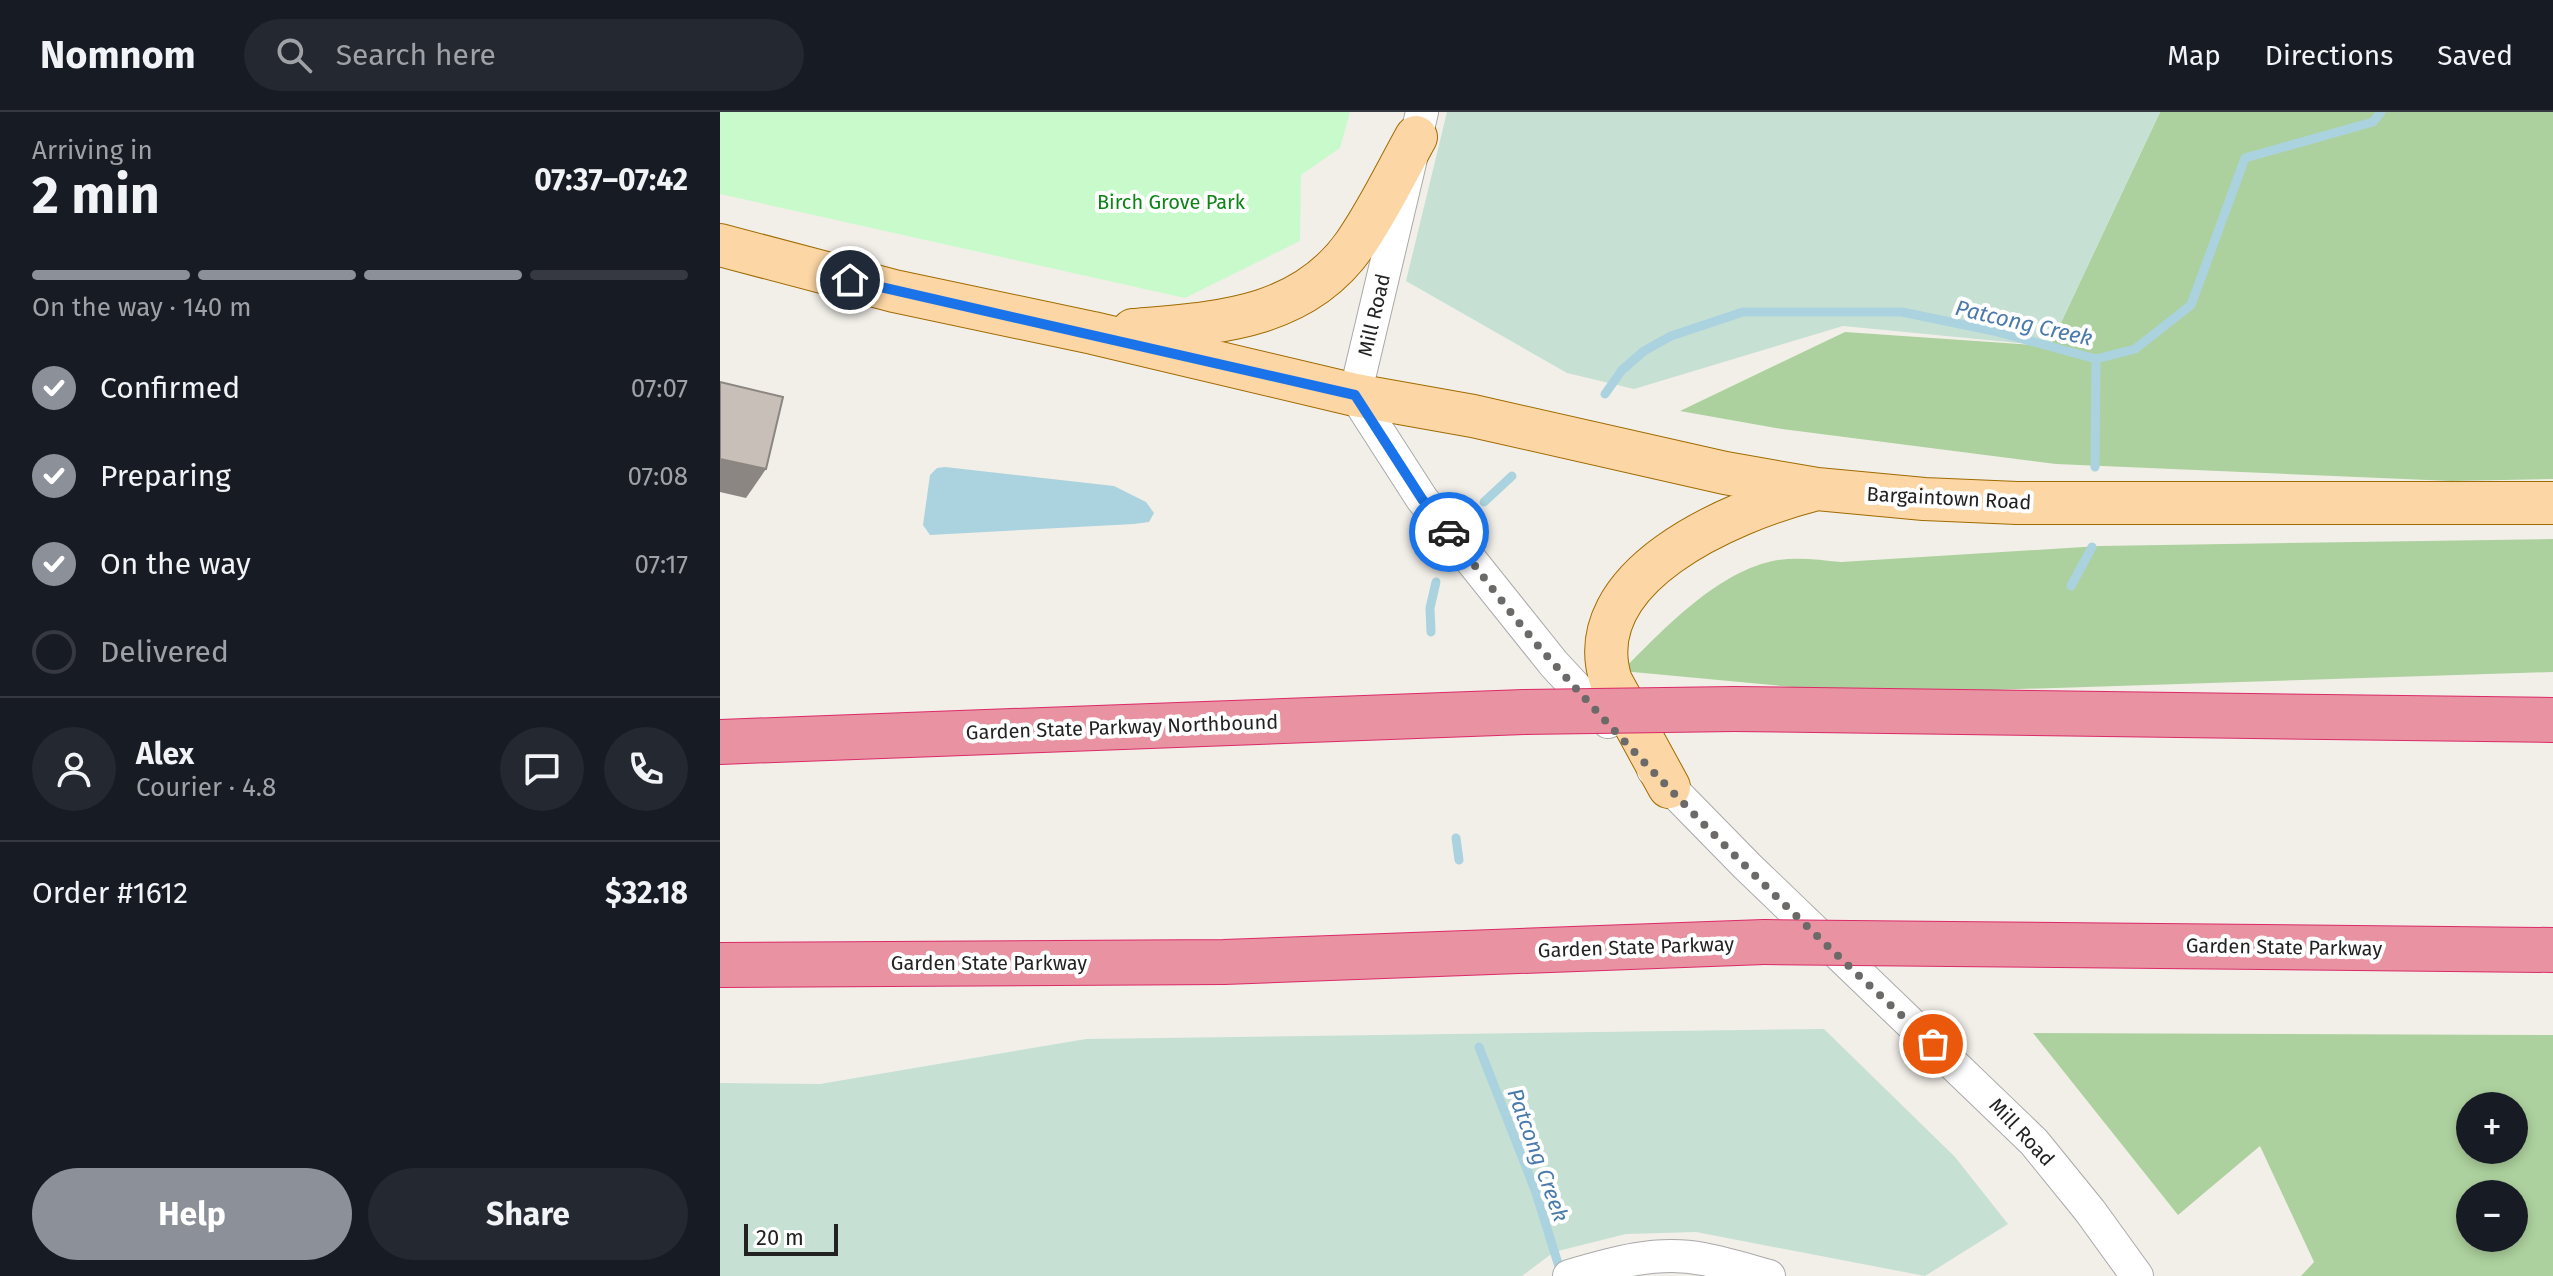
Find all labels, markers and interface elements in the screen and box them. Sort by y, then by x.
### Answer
search box [244,19,804,91]
text: Nomnom [40,32,196,78]
icon: search [272,33,316,77]
text: Search here [336,37,496,73]
text: Map [2167,39,2221,72]
text: Directions [2265,39,2393,72]
text: Saved [2437,39,2513,72]
text: Arriving in [32,135,153,166]
text: 07:37–07:42 [534,162,688,198]
text: 2 min [32,164,160,227]
park label: Birch Grove Park [1097,190,1246,214]
pin [816,246,884,314]
icon: home [828,258,872,302]
street label: Mill Road [1353,271,1395,359]
text: On the way · 140 m [32,292,251,323]
water label: Patcong Creek [1953,294,2095,352]
icon: check [32,366,76,410]
text: Confirmed [100,370,240,406]
text: 07:07 [631,373,688,404]
icon: check [32,454,76,498]
text: Preparing [100,458,231,494]
text: 07:08 [627,461,688,492]
street label: Bargaintown Road [1866,482,2032,514]
courier [1409,492,1489,572]
icon: car [1427,510,1471,554]
icon: check [32,542,76,586]
text: On the way [100,546,251,582]
text: 07:17 [634,549,688,580]
text: Delivered [100,634,229,670]
street label: Garden State Parkway Northbound [965,710,1279,744]
button: person [32,727,116,811]
button: chat [500,727,584,811]
button: phone [604,727,688,811]
text: Alex [136,736,194,772]
text: Courier · 4.8 [136,772,276,803]
text: Order #1612 [32,875,188,911]
text: $32.18 [605,875,688,911]
street label: Garden State Parkway [1537,932,1735,962]
street label: Garden State Parkway [2186,933,2383,961]
street label: Garden State Parkway [891,951,1087,975]
pin [1899,1010,1967,1078]
icon: bag [1911,1022,1955,1066]
water label: Patcong Creek [1501,1085,1575,1225]
map controls [2456,1092,2528,1252]
button: + [2456,1092,2528,1164]
street label: Mill Road [1984,1093,2060,1171]
button: Help [32,1168,352,1260]
button: Share [368,1168,688,1260]
button: − [2456,1180,2528,1252]
scale bar [744,1220,838,1256]
text: 20 m [756,1224,804,1251]

